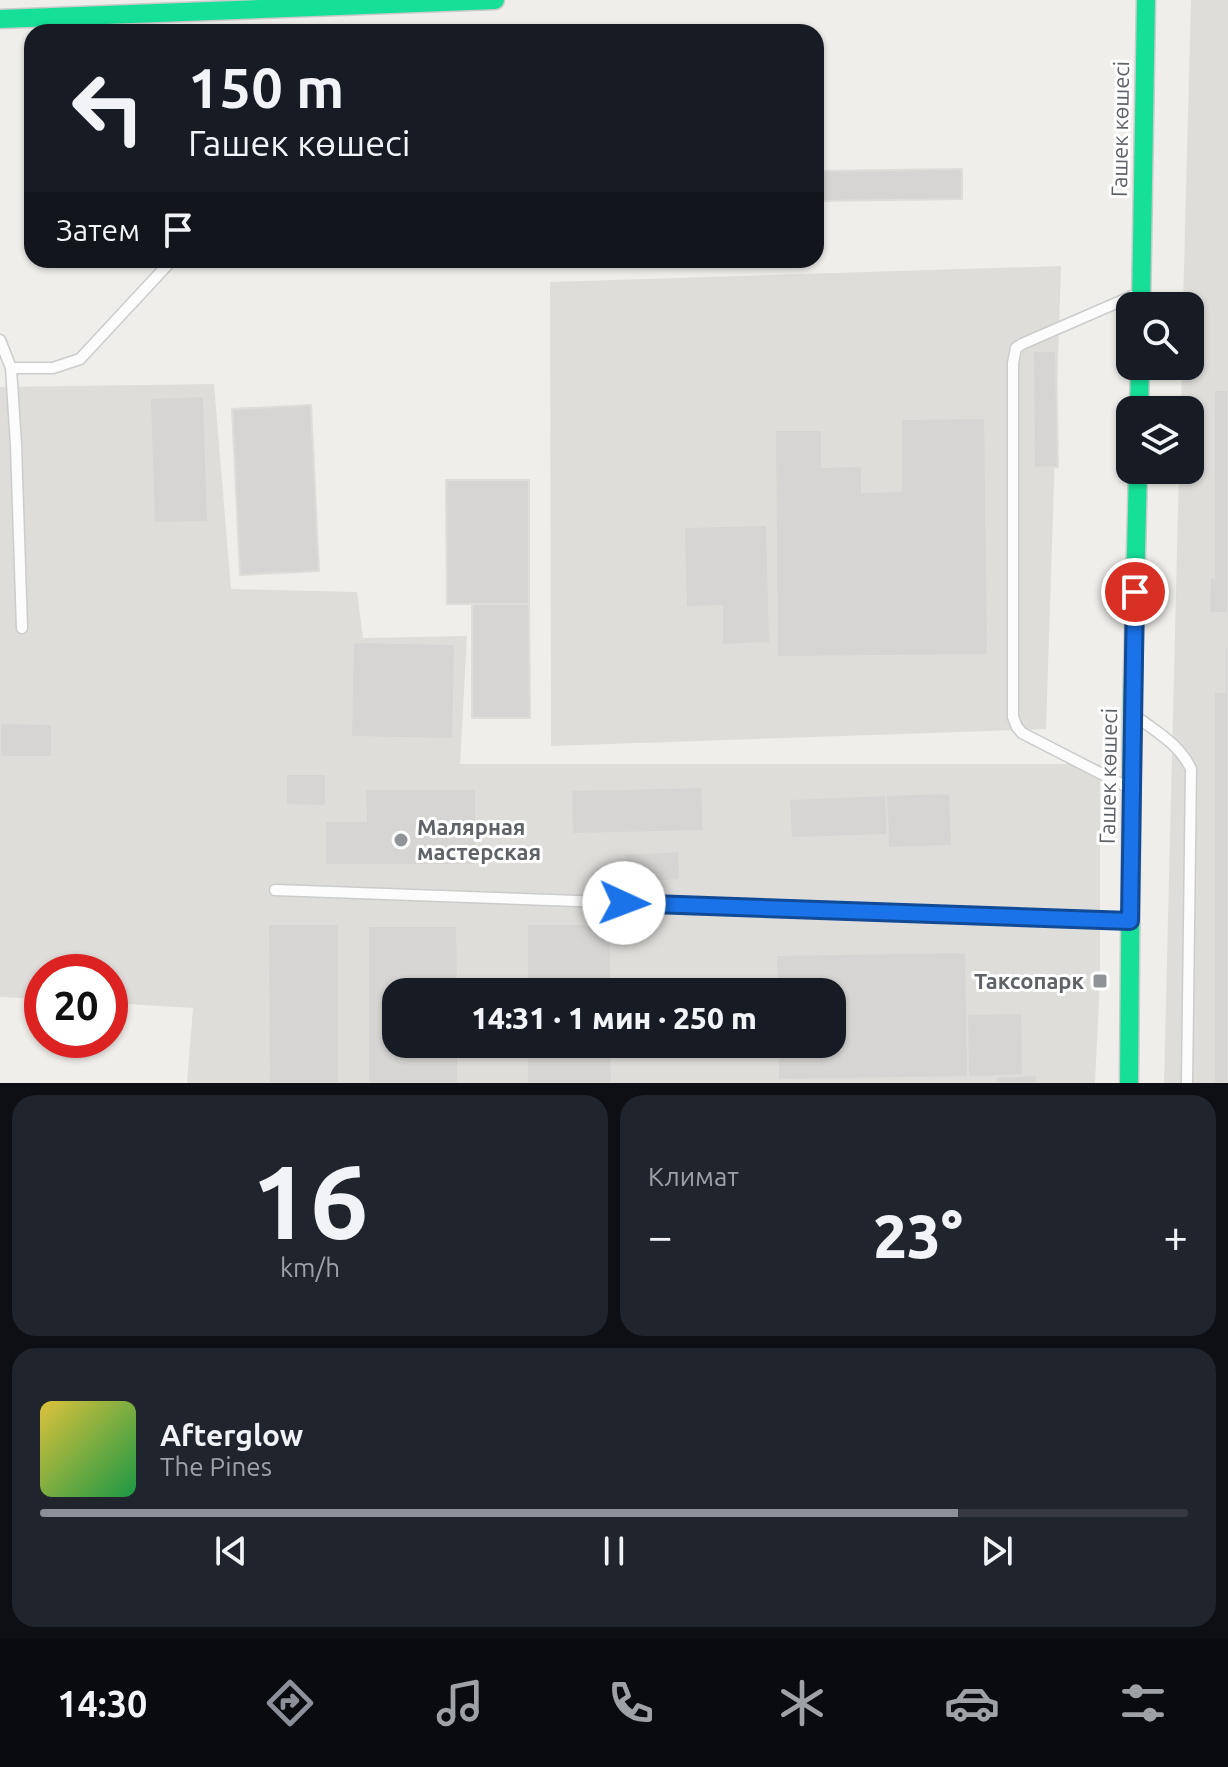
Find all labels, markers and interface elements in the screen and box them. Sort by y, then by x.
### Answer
icon: left [56,56,160,160]
text: 150 m [188,56,344,119]
street label: Гашек көшесі [1106,61,1133,197]
text: Гашек көшесі [188,122,411,163]
icon: arrive [156,208,200,252]
text: Затем [56,213,140,247]
map controls [1116,292,1204,484]
button: search [1116,292,1204,380]
button: layers [1116,396,1204,484]
pin [1101,558,1169,626]
icon: arrive [1113,570,1157,614]
street label: Гашек көшесі [1094,708,1121,844]
place label: Малярная мастерская [417,814,541,864]
marker: Малярная мастерская [392,831,410,849]
position arrow [582,861,666,945]
speed limit sign: 20 [24,954,128,1058]
place label: Таксопарк [974,968,1085,993]
marker: Таксопарк [1091,972,1109,990]
text: 14:31 · 1 мин · 250 m [471,1001,757,1035]
text: 16 [251,1142,369,1259]
text: Климат [648,1162,739,1191]
text: 23° [873,1202,963,1269]
text: − [648,1211,673,1260]
text: + [1163,1211,1188,1260]
text: km/h [280,1253,340,1282]
text: Afterglow [160,1418,303,1452]
text: The Pines [160,1452,272,1481]
icon: previous [209,1529,253,1573]
icon: pause [592,1529,636,1573]
icon: next [975,1529,1019,1573]
icon: directions [262,1675,318,1731]
icon: music [432,1675,488,1731]
icon: phone [603,1675,659,1731]
icon: climate [774,1675,830,1731]
icon: car [944,1675,1000,1731]
icon: filters [1115,1675,1171,1731]
text: 14:30 [57,1683,147,1724]

